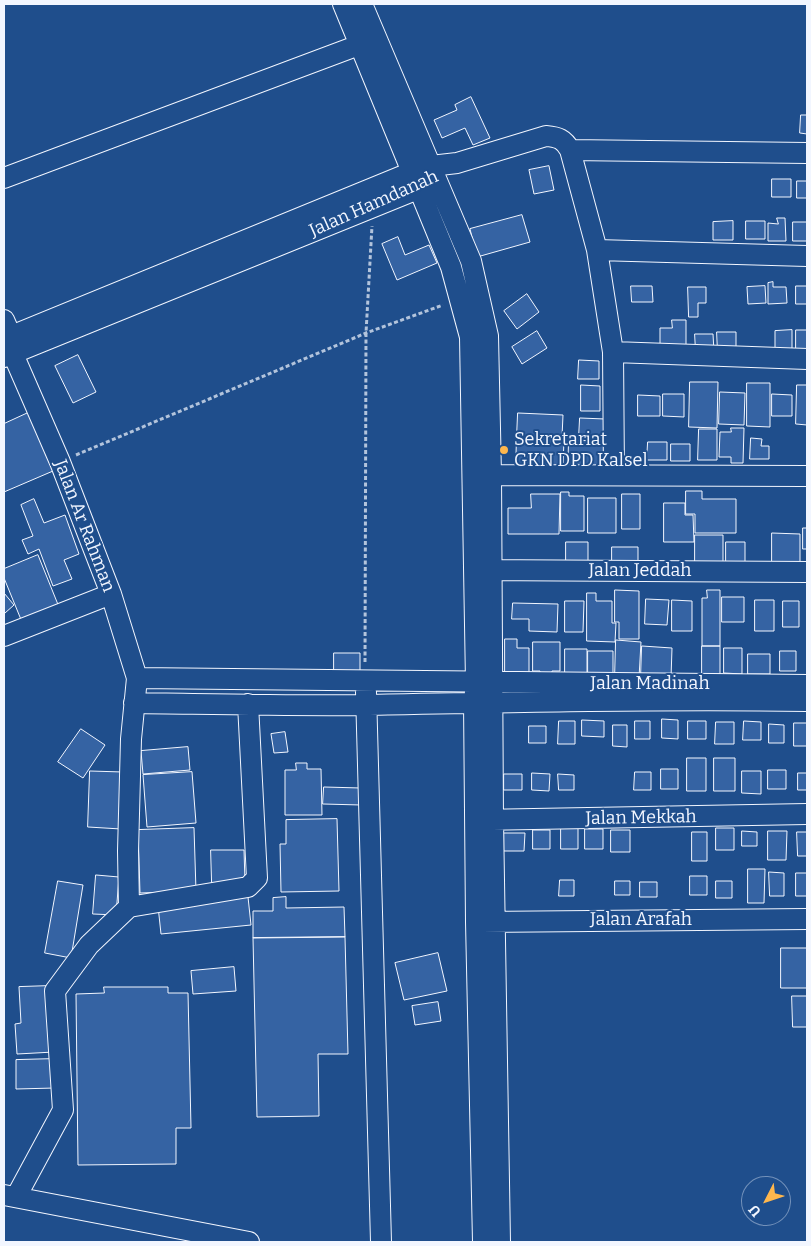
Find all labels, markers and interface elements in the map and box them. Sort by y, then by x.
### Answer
street label: Jalan Hamdanah [306,166,442,242]
place label: Sekretariat GKN DPD Kalsel [514,429,648,472]
marker: Sekretariat GKN DPD Kalsel [498,444,510,456]
street label: Jalan Ar Rahman [49,457,119,595]
street label: Jalan Jeddah [589,560,691,582]
street label: Jalan Madinah [590,673,710,695]
street label: Jalan Mekkah [585,806,697,830]
street label: Jalan Arafah [590,909,692,931]
north arrow [741,1176,791,1226]
text: U [745,1201,765,1220]

